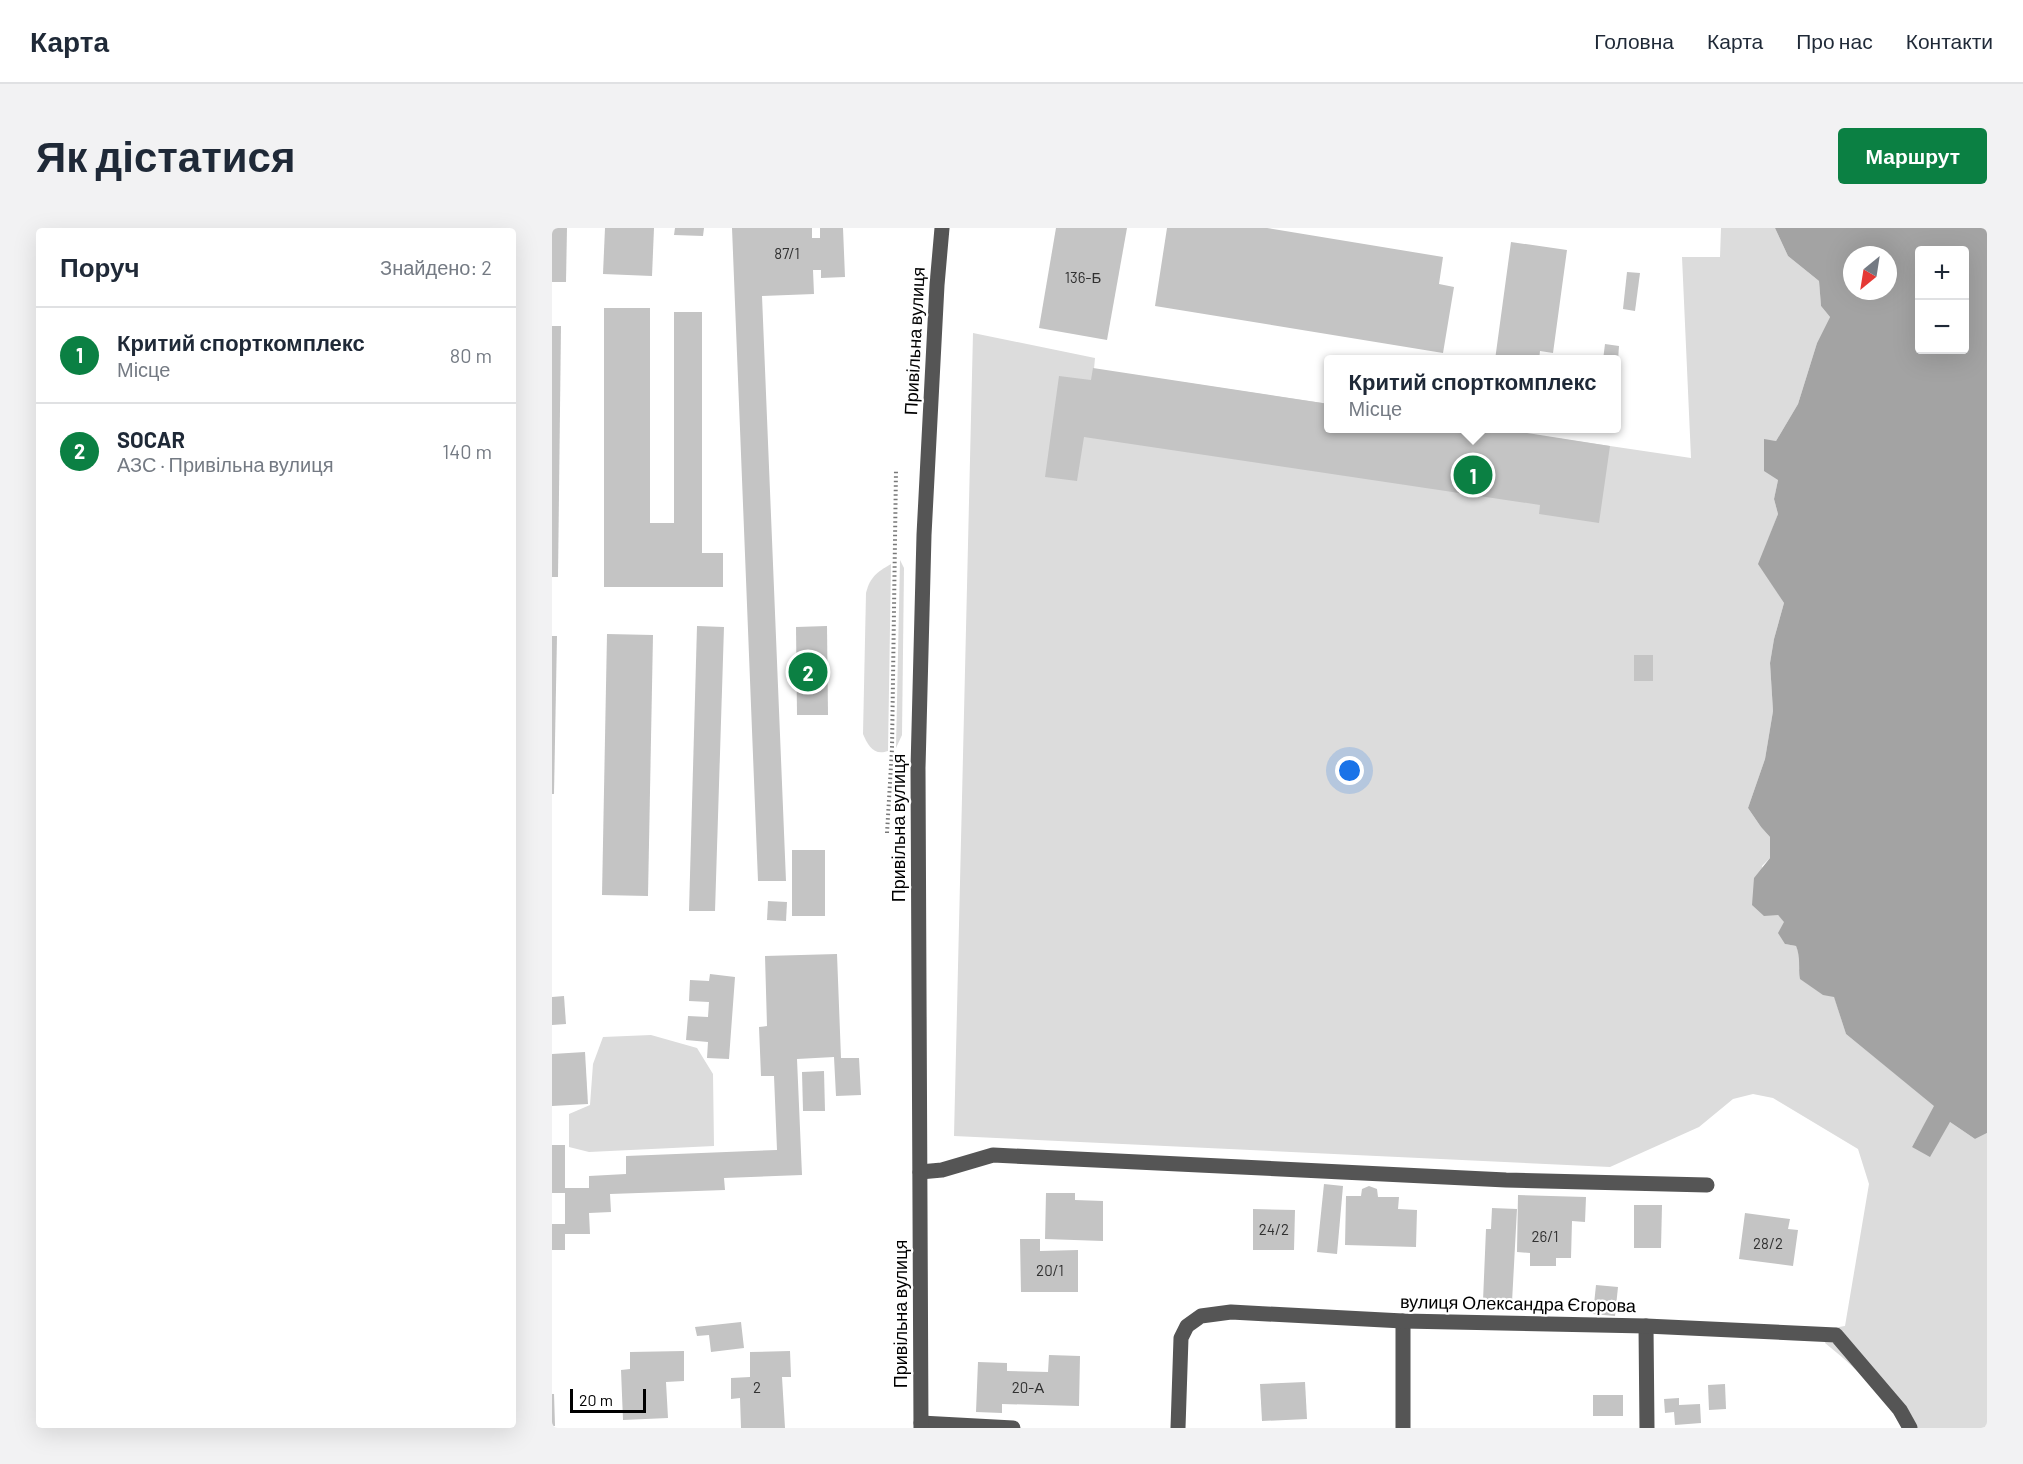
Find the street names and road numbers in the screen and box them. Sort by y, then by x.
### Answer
street label: Привільна вулиця [899,266,929,416]
street label: Привільна вулиця [887,754,909,902]
street label: Привільна вулиця [889,1240,911,1388]
street label: вулиця Олександра Єгорова [1400,1290,1637,1316]

